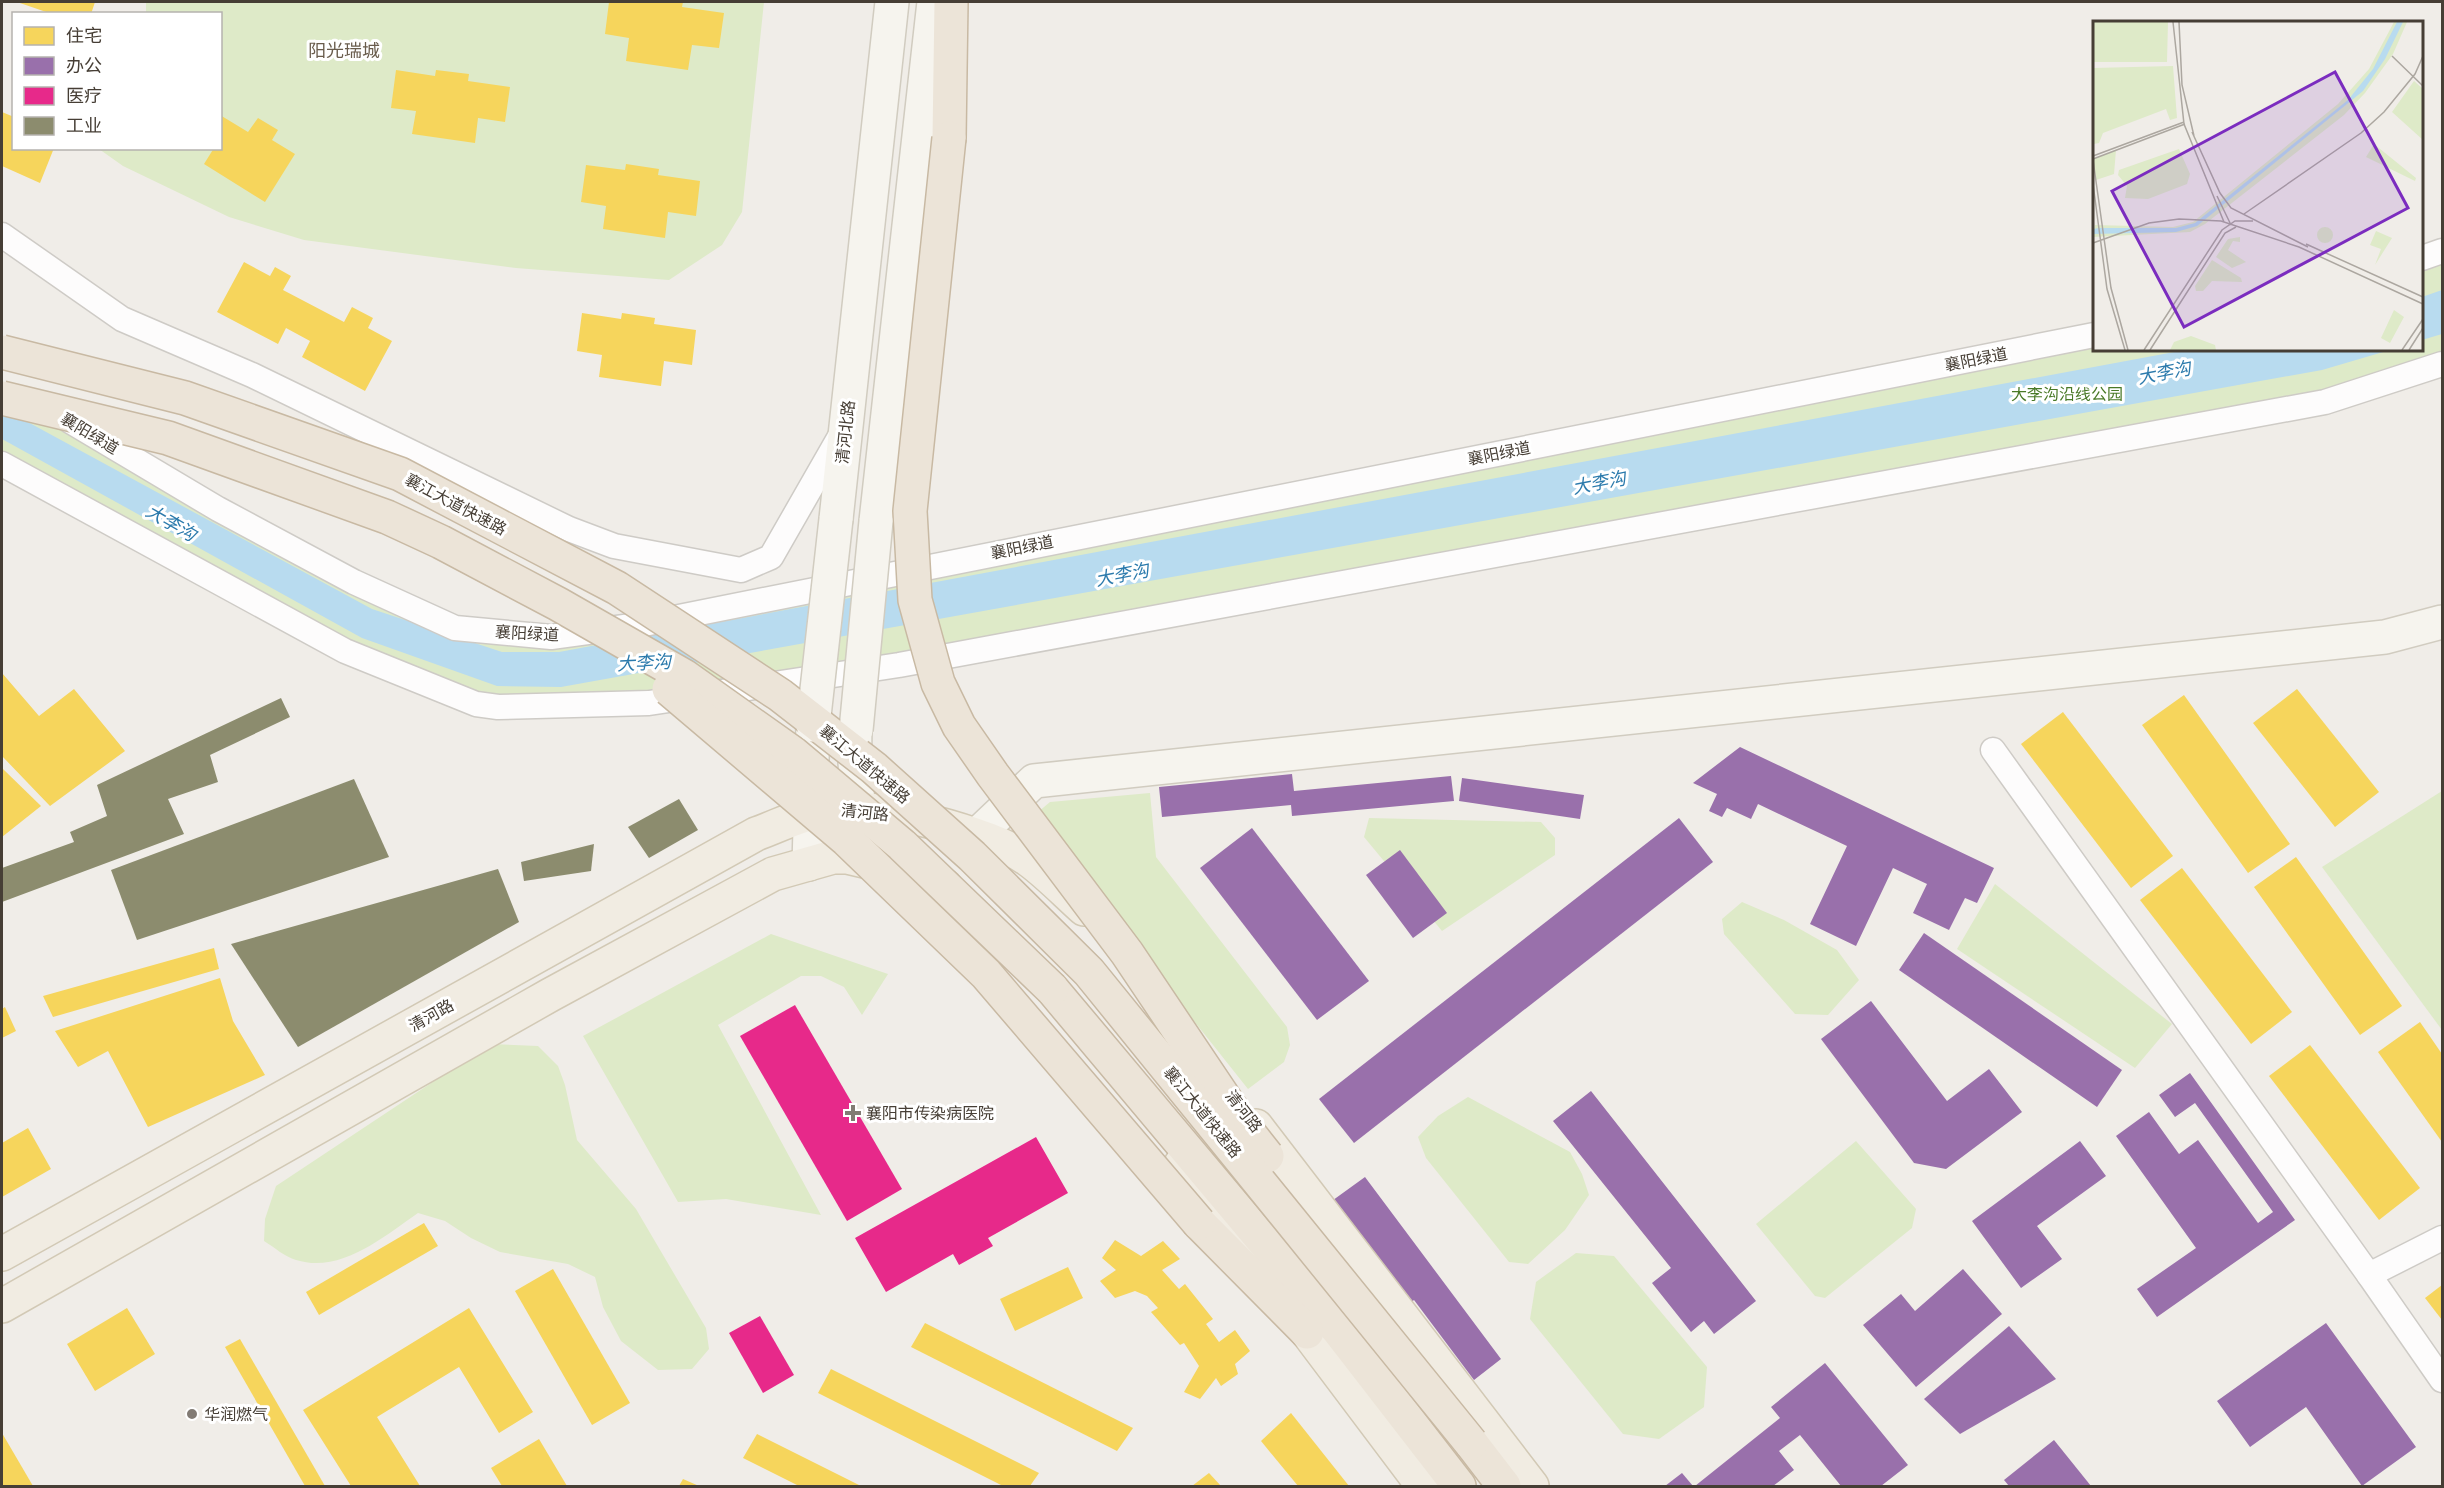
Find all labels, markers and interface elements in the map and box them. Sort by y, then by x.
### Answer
legend [12,12,222,150]
inset map [2093,21,2423,351]
text: 住宅 [66,25,102,45]
district label: 阳光瑞城 [308,40,380,60]
text: 办公 [66,55,102,75]
text: 医疗 [66,85,102,105]
text: 工业 [66,115,102,135]
street label: 襄阳绿道 [1943,344,2009,374]
water label: 大李沟 [2135,357,2194,387]
park label: 大李沟沿线公园 [2011,385,2123,403]
street label: 清河北路 [833,399,857,465]
street label: 襄阳绿道 [58,409,122,457]
street label: 襄阳绿道 [1466,438,1532,468]
water label: 大李沟 [1570,467,1629,497]
street label: 襄江大道快速路 [402,470,510,538]
water label: 大李沟 [143,500,202,545]
street label: 襄阳绿道 [989,532,1055,562]
water label: 大李沟 [1093,559,1152,589]
street label: 襄阳绿道 [495,622,559,644]
water label: 大李沟 [616,650,673,673]
street label: 襄江大道快速路 [816,721,914,807]
street label: 清河路 [840,801,890,823]
street label: 清河路 [406,995,456,1035]
street label: 襄江大道快速路 [1161,1063,1245,1161]
street label: 清河路 [1222,1087,1266,1135]
marker: 襄阳市传染病医院 [844,1104,862,1122]
place label: 襄阳市传染病医院 [866,1104,994,1122]
place label: 华润燃气 [204,1405,268,1423]
marker: 华润燃气 [185,1407,199,1421]

